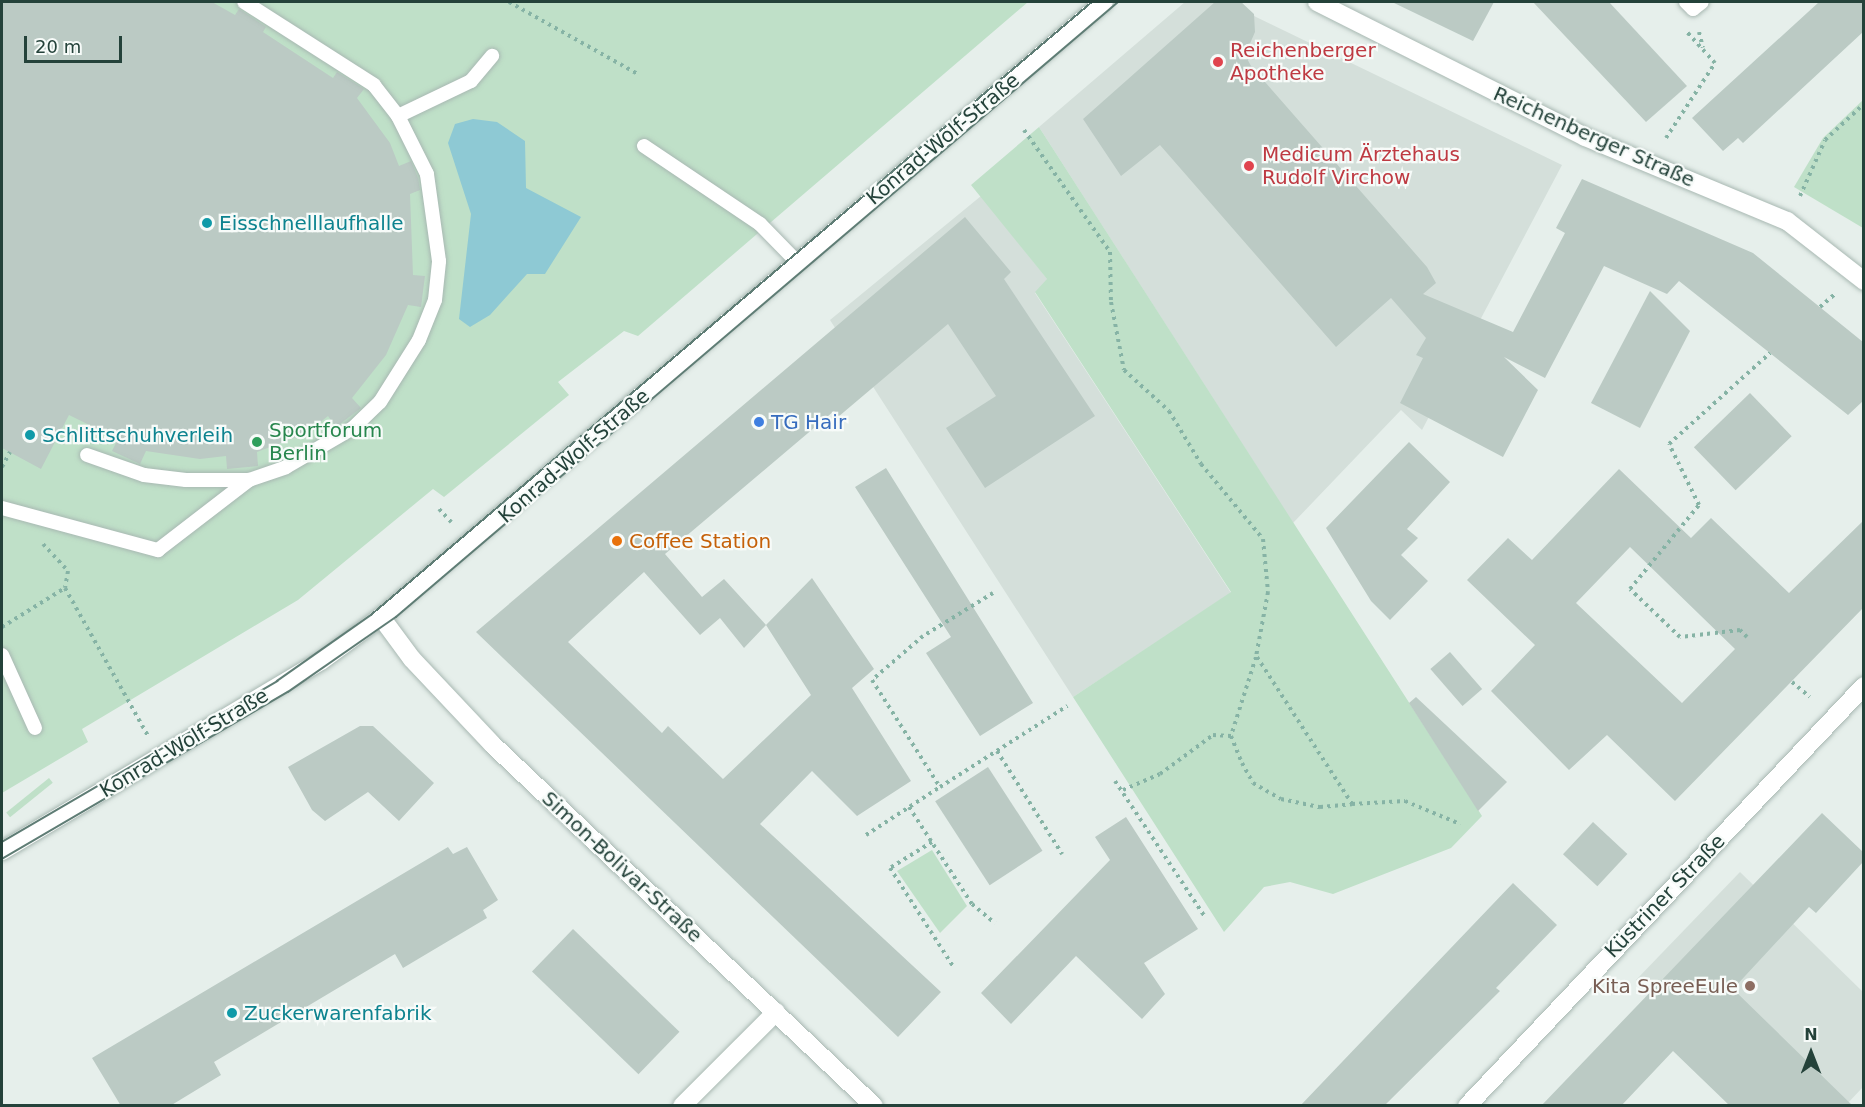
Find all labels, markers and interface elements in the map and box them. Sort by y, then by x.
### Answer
scale bar [27,24,124,62]
text: 20 m [35,36,81,57]
place label: Reichenberger Apotheke [1230,39,1376,86]
marker: Reichenberger Apotheke [1211,55,1225,69]
street label: Konrad-Wolf-Straße [862,68,1024,210]
street label: Reichenberger Straße [1490,82,1698,192]
place label: Medicum Ärztehaus Rudolf Virchow [1262,142,1460,189]
marker: Medicum Ärztehaus Rudolf Virchow [1240,157,1258,175]
place label: Eisschnelllaufhalle [219,211,404,235]
marker: Eisschnelllaufhalle [200,216,214,230]
street label: Konrad-Wolf-Straße [494,384,654,528]
place label: TG Hair [771,410,846,434]
marker: TG Hair [752,415,766,429]
place label: Sportforum Berlin [269,418,382,465]
place label: Schlittschuhverleih [42,423,233,447]
marker: Schlittschuhverleih [23,428,37,442]
marker: Sportforum Berlin [250,435,264,449]
place label: Coffee Station [629,529,771,553]
marker: Coffee Station [610,534,624,548]
street label: Konrad-Wolf-Straße [95,683,273,803]
street label: Simon-Bolivar-Straße [537,786,707,948]
street label: Küstriner Straße [1600,829,1730,963]
place label: Kita SpreeEule [1592,974,1738,998]
marker: Kita SpreeEule [1743,979,1757,993]
place label: Zuckerwarenfabrik [244,1001,431,1025]
marker: Zuckerwarenfabrik [225,1006,239,1020]
north arrow [1781,1023,1841,1083]
text: N [1804,1025,1818,1044]

